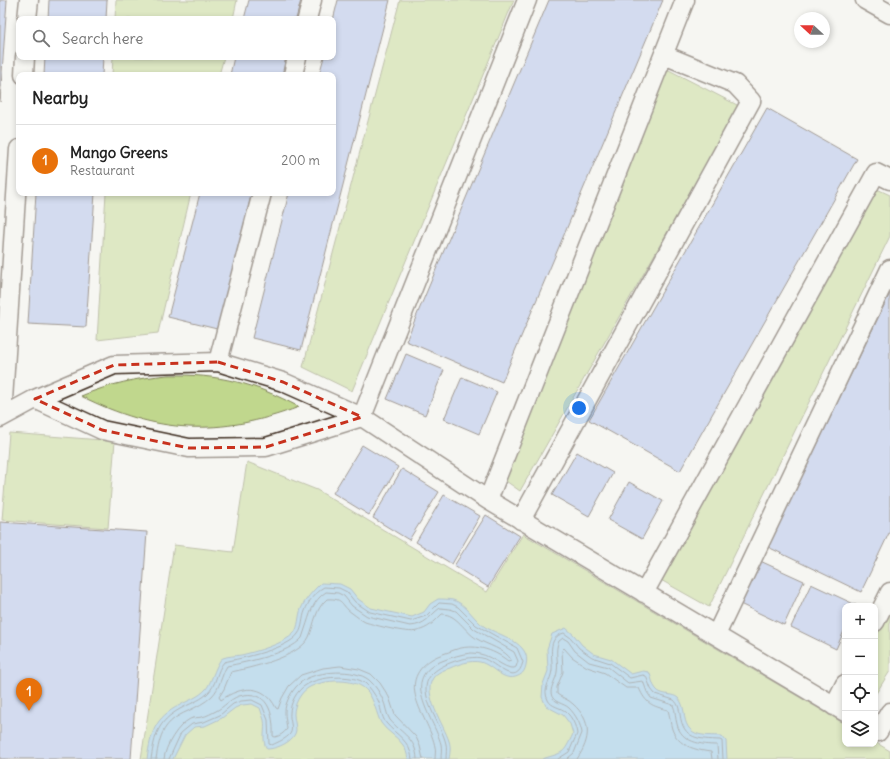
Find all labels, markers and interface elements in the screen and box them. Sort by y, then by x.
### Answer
north arrow [794,12,830,48]
search box [16,16,336,60]
icon: search [30,27,52,49]
text: Search here [62,29,143,48]
text: Nearby [32,87,88,109]
text: Mango Greens [70,143,168,162]
text: 1 [42,152,48,169]
text: 200 m [281,152,320,169]
text: Restaurant [70,162,135,179]
your location [569,398,589,418]
map controls [842,603,878,747]
button: + [842,603,878,639]
button: − [842,639,878,675]
button: locate [842,675,878,711]
pin: 1 [16,678,42,711]
button: layers [842,711,878,747]

